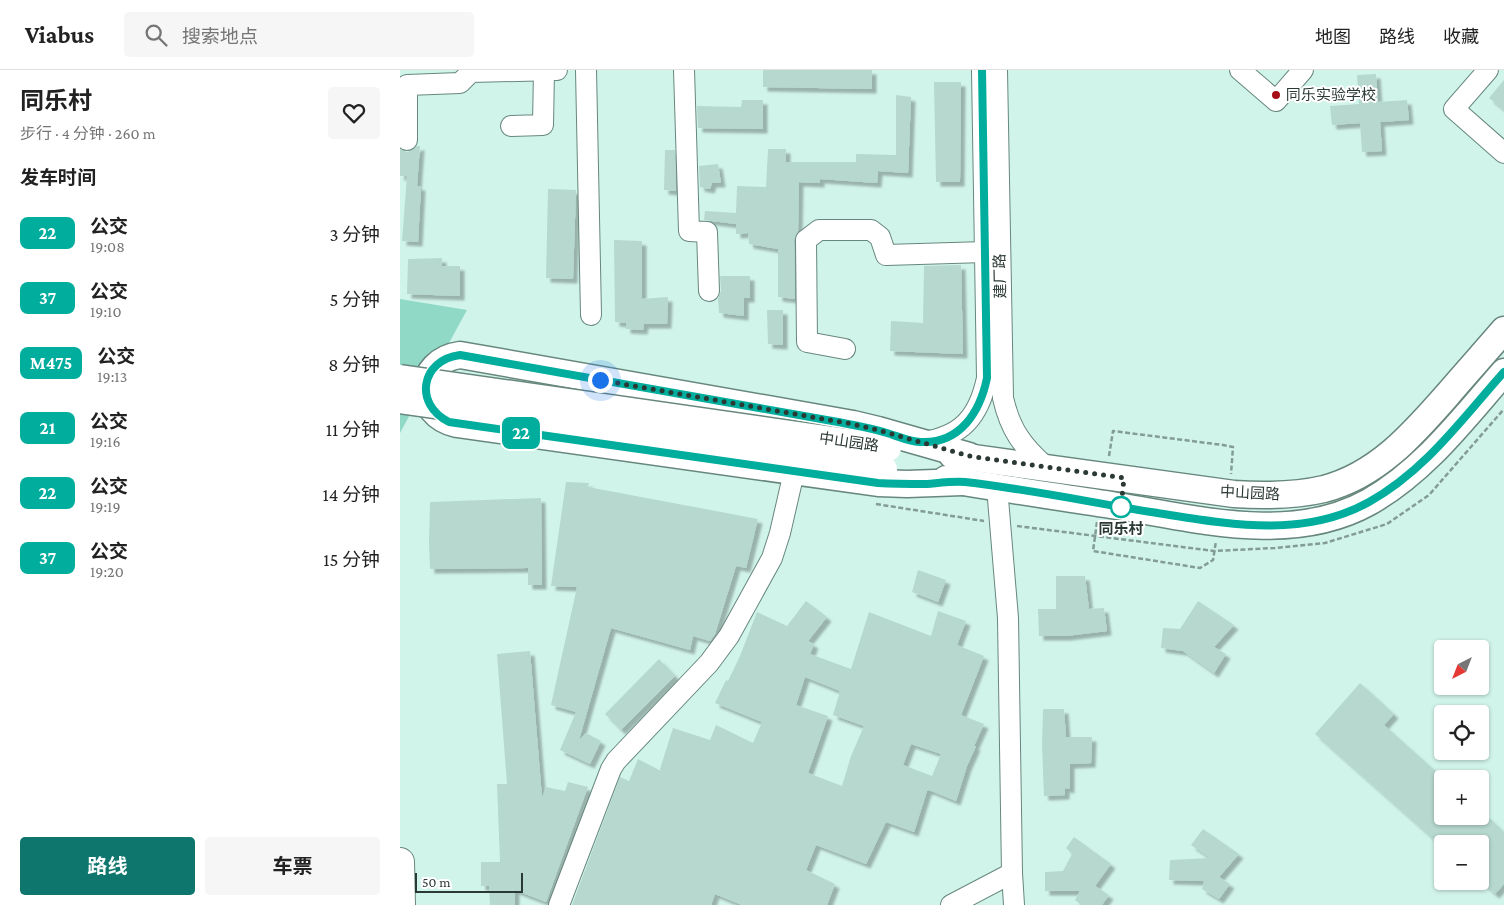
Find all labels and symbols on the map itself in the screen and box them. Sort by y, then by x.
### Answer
place label: 同乐实验学校 [1286,86,1376,103]
marker: 同乐实验学校 [1270,89,1282,101]
street label: 建厂路 [992,253,1008,299]
your location [588,368,613,393]
line badge: 22 [498,417,544,449]
street label: 中山园路 [818,430,880,454]
street label: 中山园路 [1220,483,1280,503]
marker: 同乐村 [1110,496,1132,518]
place label: 同乐村 [1098,520,1144,537]
north arrow [1434,640,1489,695]
scale bar [415,870,522,893]

